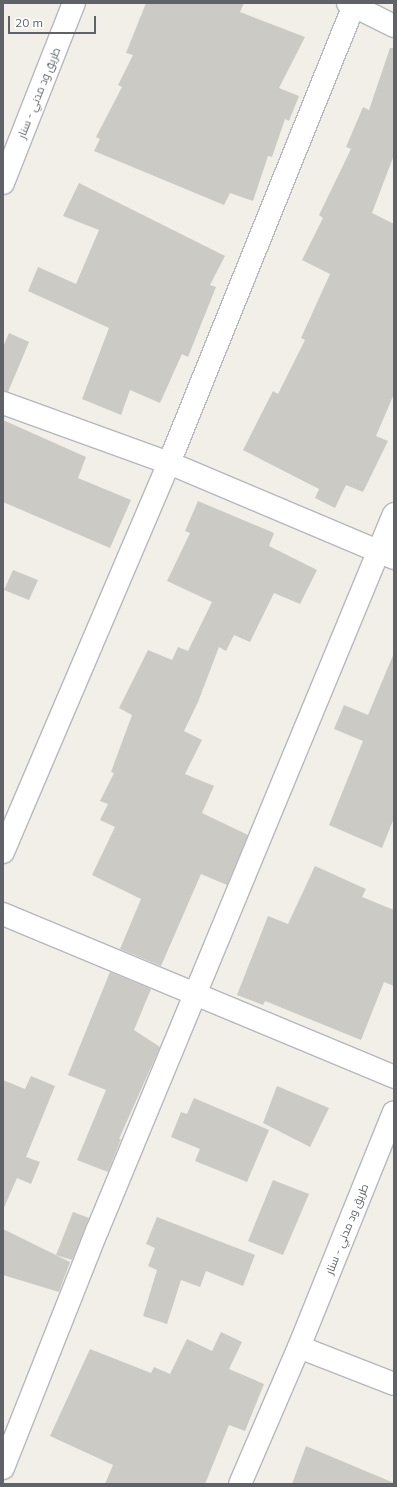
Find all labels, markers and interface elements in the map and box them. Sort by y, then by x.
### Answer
scale bar [10,8,98,34]
text: 20 m [15,15,43,30]
street label: طريق ود مدني - سنار [15,46,63,140]
street label: طريق ود مدني - سنار [323,1182,371,1276]

